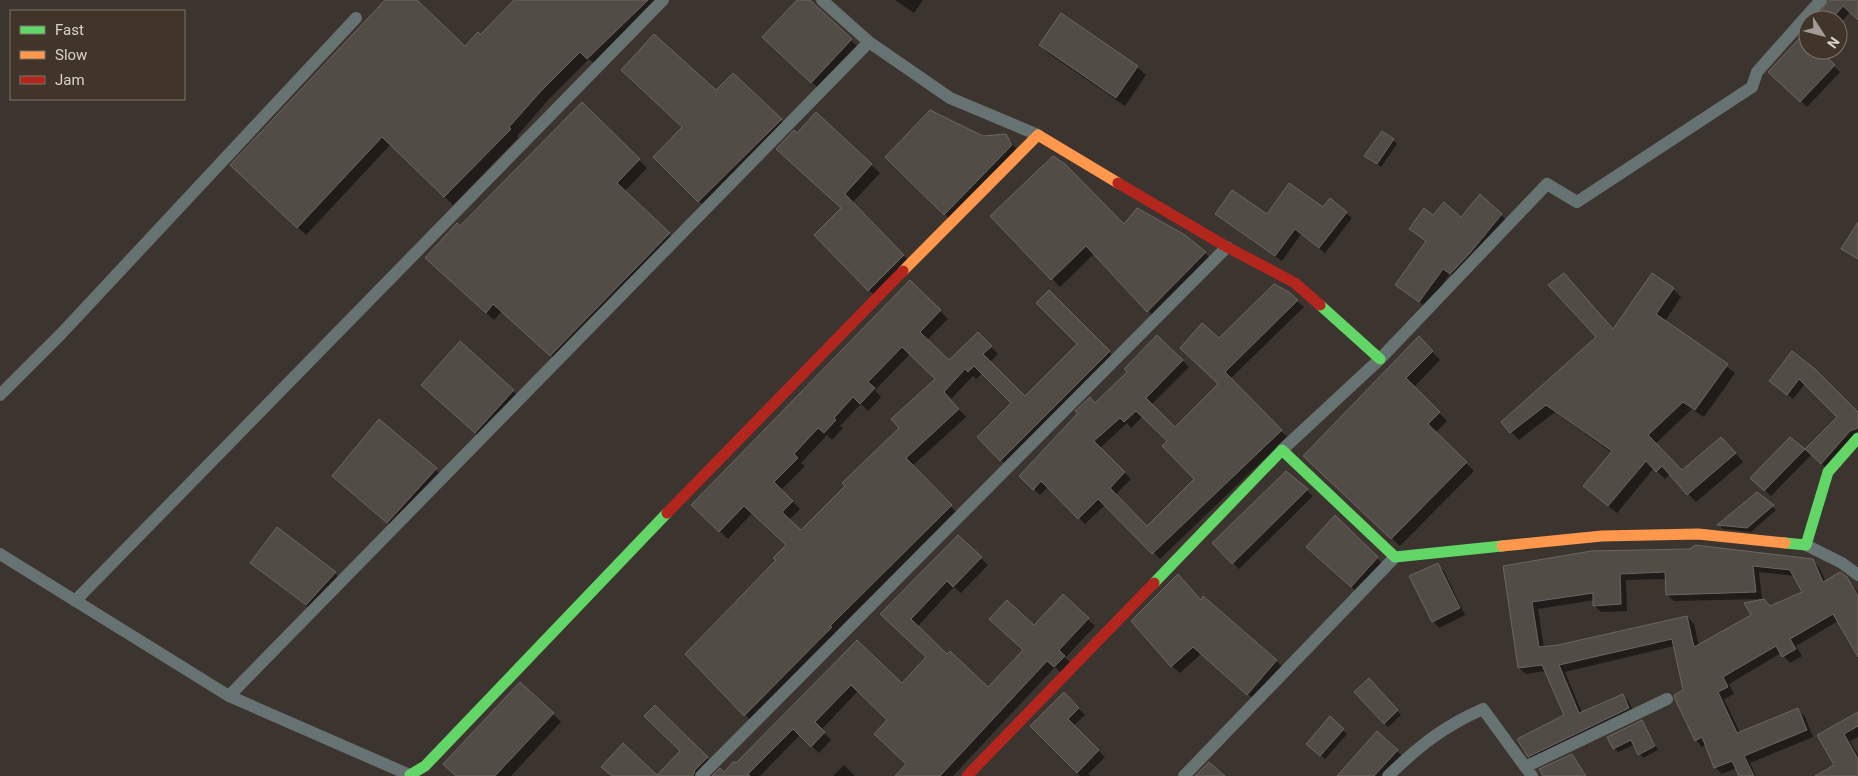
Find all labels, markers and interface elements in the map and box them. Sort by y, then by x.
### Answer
legend [10,10,185,100]
north arrow [1798,10,1848,60]
text: Fast [55,21,84,39]
text: N [1824,34,1843,51]
text: Slow [55,46,87,64]
text: Jam [55,71,85,89]

